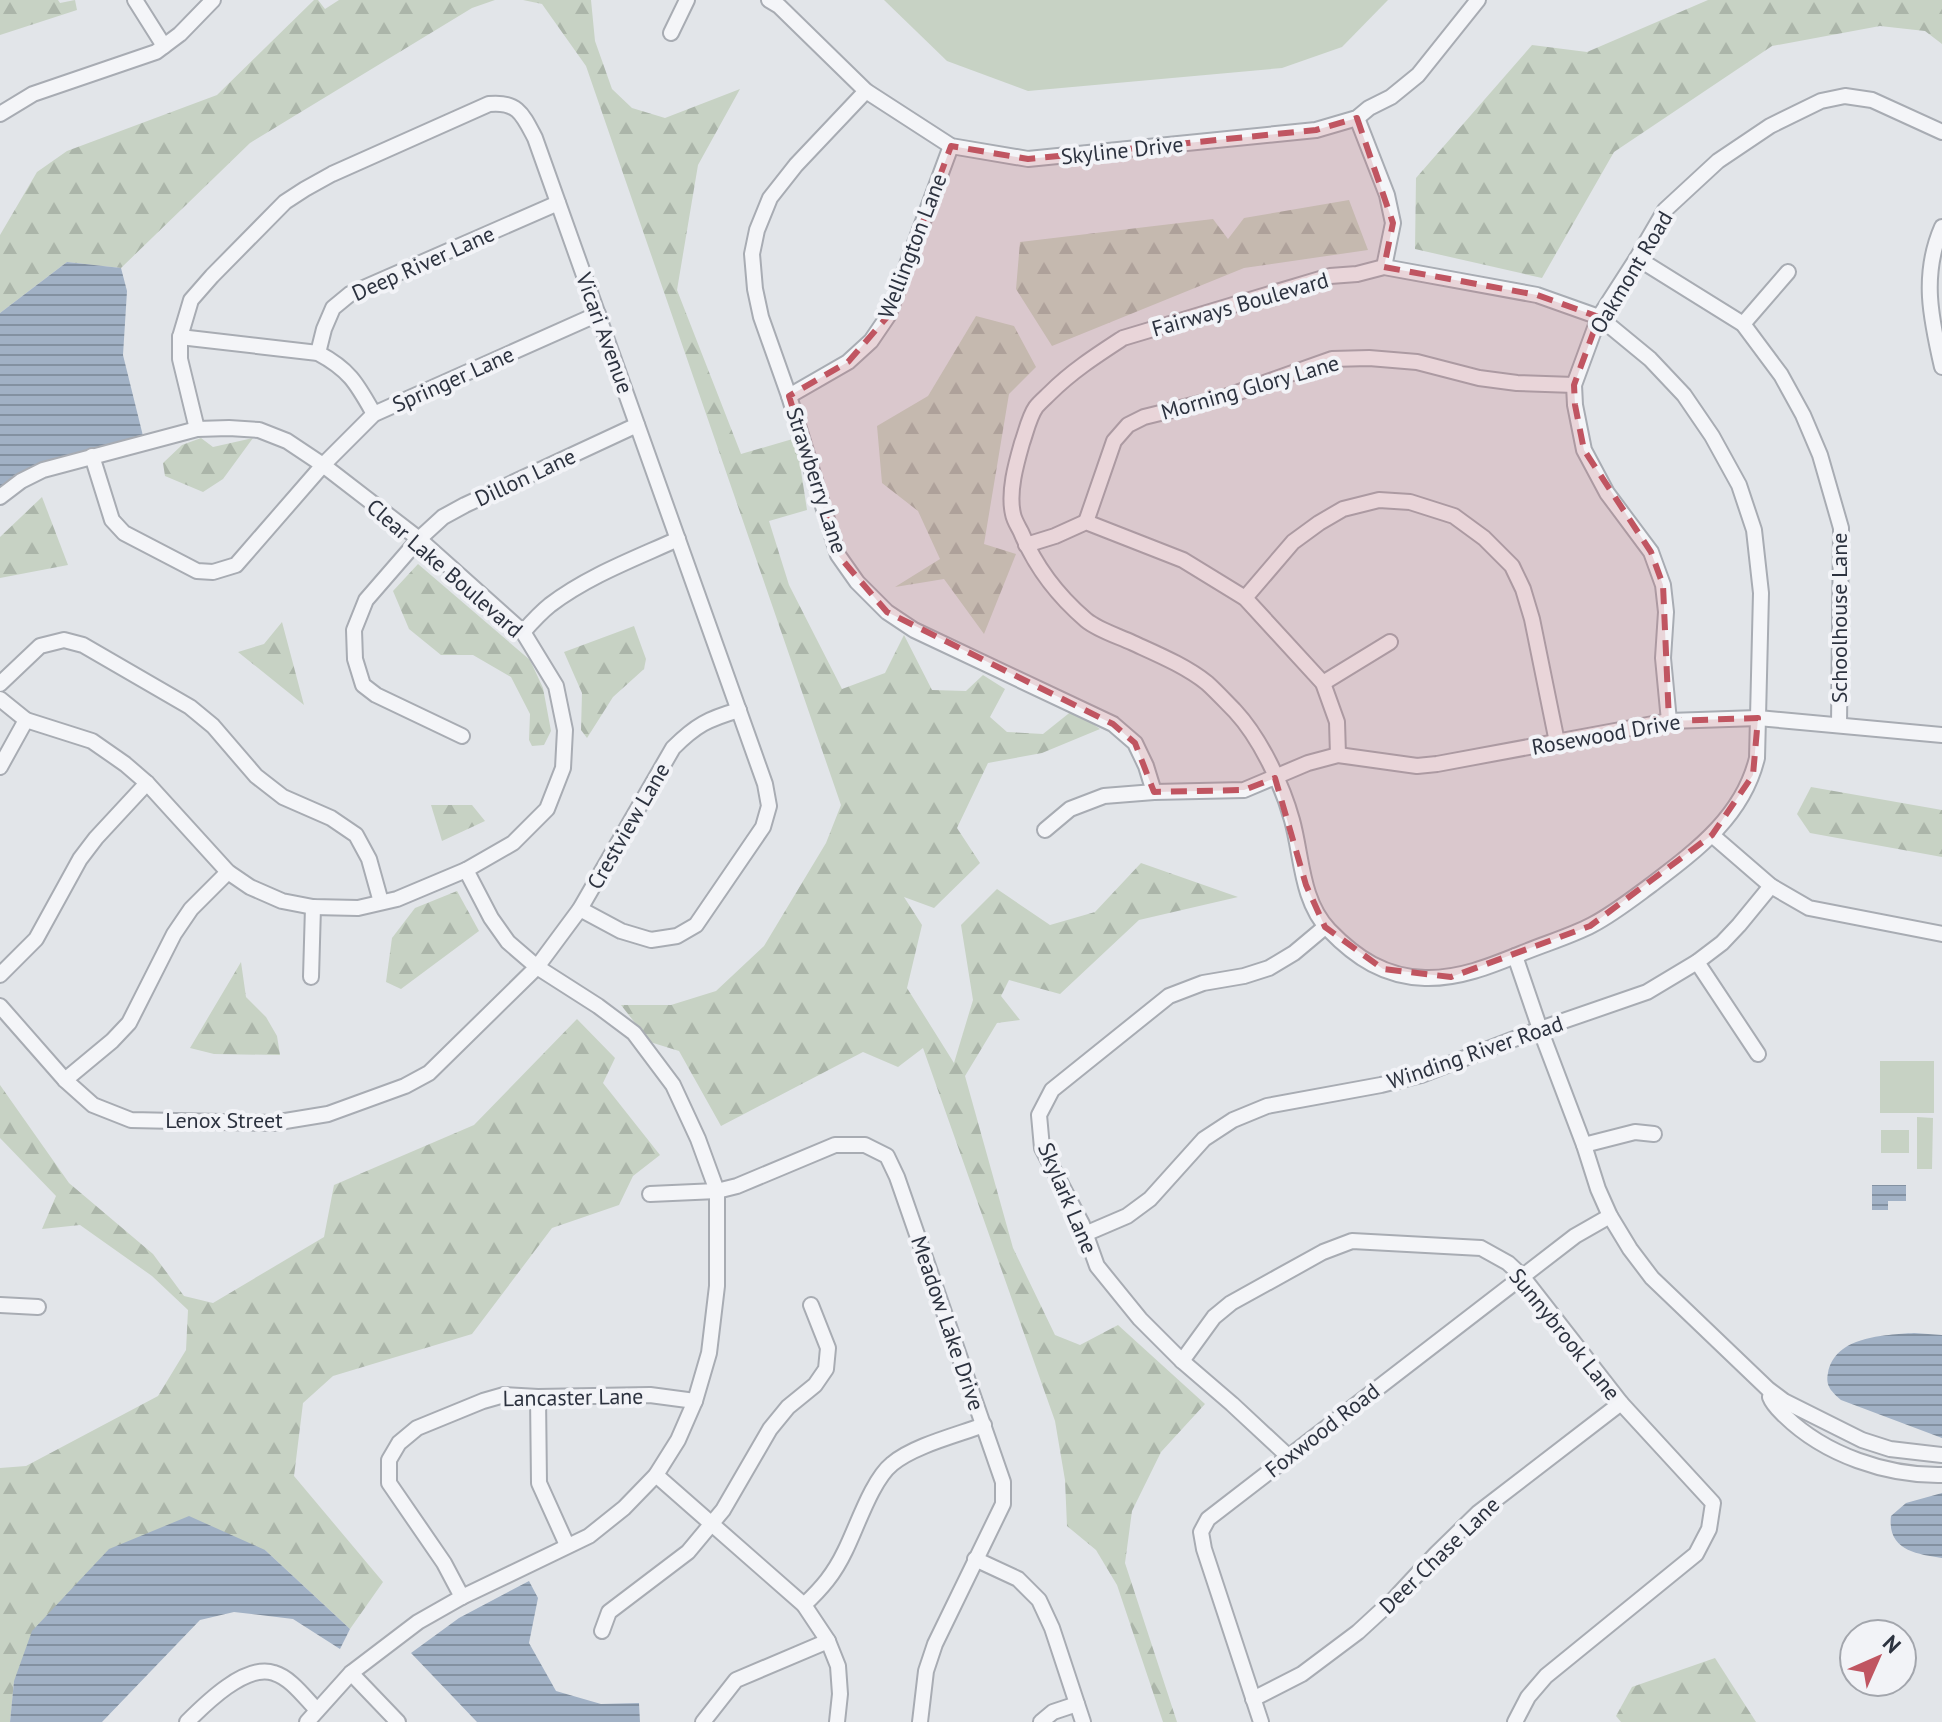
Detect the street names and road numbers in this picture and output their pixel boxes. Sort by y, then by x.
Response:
street label: Skyline Drive [1059,130,1185,170]
street label: Wellington Lane [872,170,952,322]
street label: Oakmont Road [1583,206,1679,338]
street label: Deep River Lane [347,219,499,307]
street label: Fairways Boulevard [1148,265,1332,343]
street label: Vicari Avenue [570,268,640,397]
street label: Springer Lane [388,340,518,418]
street label: Morning Glory Lane [1158,348,1342,426]
street label: Strawberry Lane [780,403,854,557]
street label: Dillon Lane [470,442,580,512]
street label: Clear Lake Boulevard [361,492,529,644]
street label: Schoolhouse Lane [1825,533,1853,703]
street label: Rosewood Drive [1529,707,1683,761]
street label: Crestview Lane [580,758,676,894]
street label: Winding River Road [1383,1009,1567,1095]
street label: Lenox Street [165,1106,283,1134]
street label: Skylark Lane [1032,1138,1104,1258]
street label: Meadow Lake Drive [905,1232,991,1414]
street label: Sunnybrook Lane [1503,1262,1627,1406]
street label: Foxwood Road [1259,1377,1385,1483]
street label: Lancaster Lane [502,1382,644,1412]
street label: Deer Chase Lane [1373,1490,1505,1620]

